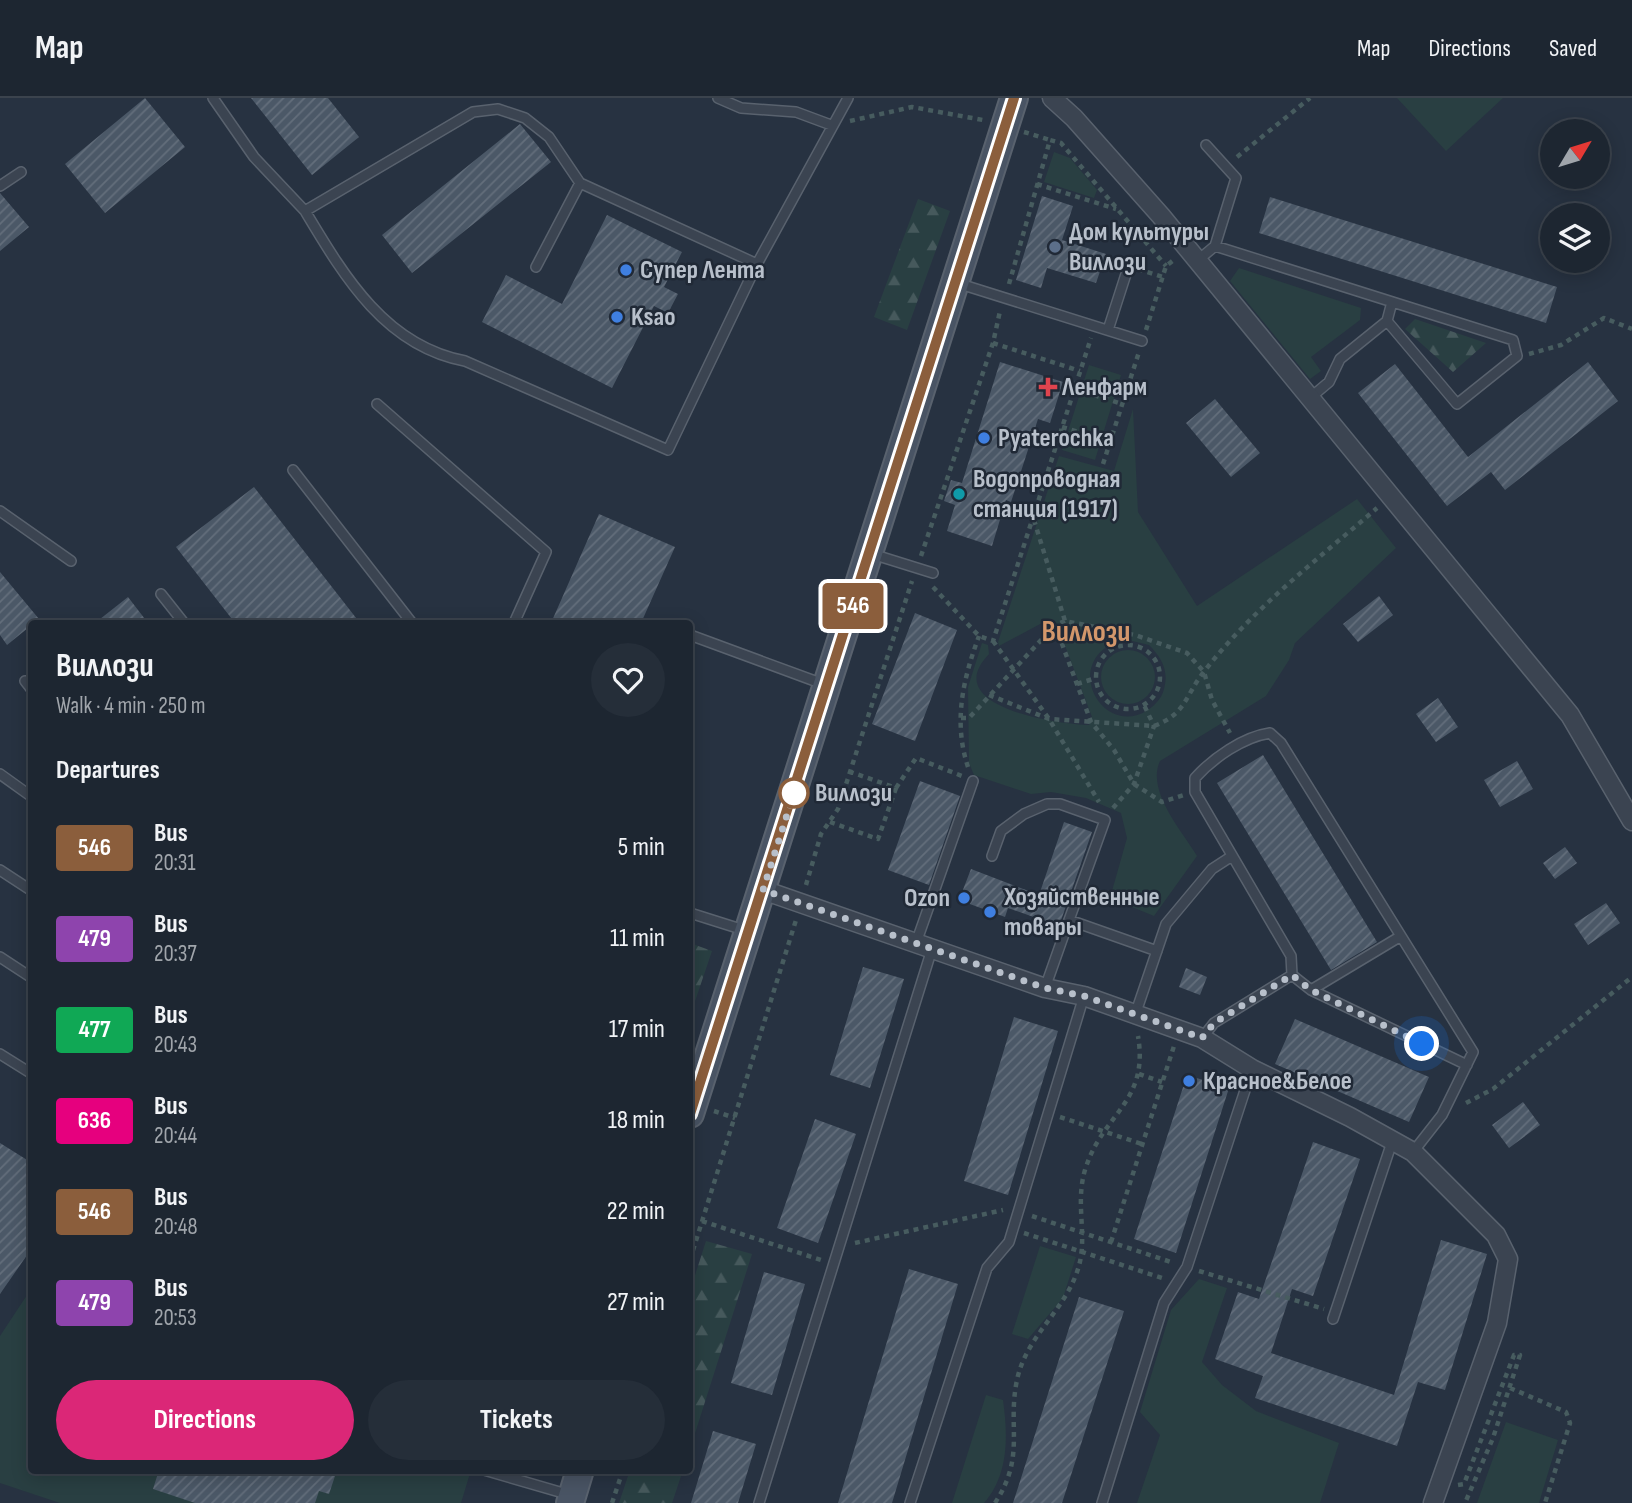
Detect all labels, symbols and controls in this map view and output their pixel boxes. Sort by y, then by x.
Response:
text: Map [35,28,84,68]
text: Map [1357,34,1390,63]
text: Directions [1428,34,1511,63]
text: Saved [1549,34,1597,63]
north arrow [1540,119,1610,189]
map controls [1540,119,1610,273]
button: layers [1540,203,1610,273]
place label: Дом культуры Виллози [1069,217,1209,278]
marker: Дом культуры Виллози [1047,239,1063,255]
place label: Супер Лента [640,255,765,286]
marker: Супер Лента [618,262,634,278]
place label: Ksao [631,302,676,333]
marker: Ksao [609,309,625,325]
place label: Ленфарм [1061,372,1147,403]
marker: Ленфарм [1040,379,1056,395]
place label: Pyaterochka [998,423,1114,454]
marker: Pyaterochka [976,430,992,446]
place label: Водопроводная станция (1917) [973,464,1120,525]
marker: Водопроводная станция (1917) [951,486,967,502]
line badge: 546 [813,583,893,629]
text: 546 [836,591,870,620]
district label: Виллози [1042,614,1130,650]
button: heart [591,643,665,717]
text: Виллози [56,646,154,686]
text: Walk · 4 min · 250 m [56,692,206,720]
text: Departures [56,755,160,786]
marker: Виллози [779,778,809,808]
place label: Виллози [815,778,892,809]
text: Bus [154,818,188,849]
text: 5 min [618,832,665,863]
text: 546 [78,833,111,862]
text: 20:31 [154,849,196,877]
place label: Хозяйственные товары [1003,882,1160,943]
place label: Ozon [904,883,950,914]
marker: Ozon [956,890,972,906]
marker: Хозяйственные товары [982,904,998,920]
text: Bus [154,909,188,940]
text: 11 min [610,923,665,954]
text: 479 [78,924,111,953]
text: 20:37 [154,940,197,968]
text: Bus [154,1000,188,1031]
text: 17 min [609,1014,665,1045]
text: 477 [79,1015,110,1044]
your location [1404,1026,1439,1061]
text: 20:43 [154,1031,197,1059]
place label: Красное&Белое [1203,1066,1352,1097]
marker: Красное&Белое [1181,1073,1197,1089]
text: Bus [154,1091,188,1122]
text: 18 min [608,1105,665,1136]
text: 636 [78,1106,111,1135]
text: 20:44 [154,1122,197,1150]
text: Bus [154,1182,188,1213]
text: 22 min [607,1196,665,1227]
text: 546 [78,1197,111,1226]
text: 20:48 [154,1213,198,1241]
text: Bus [154,1273,188,1304]
text: 27 min [607,1287,665,1318]
text: 479 [78,1288,111,1317]
text: 20:53 [154,1304,197,1332]
button: Directions [56,1380,354,1460]
button: Tickets [368,1380,665,1460]

